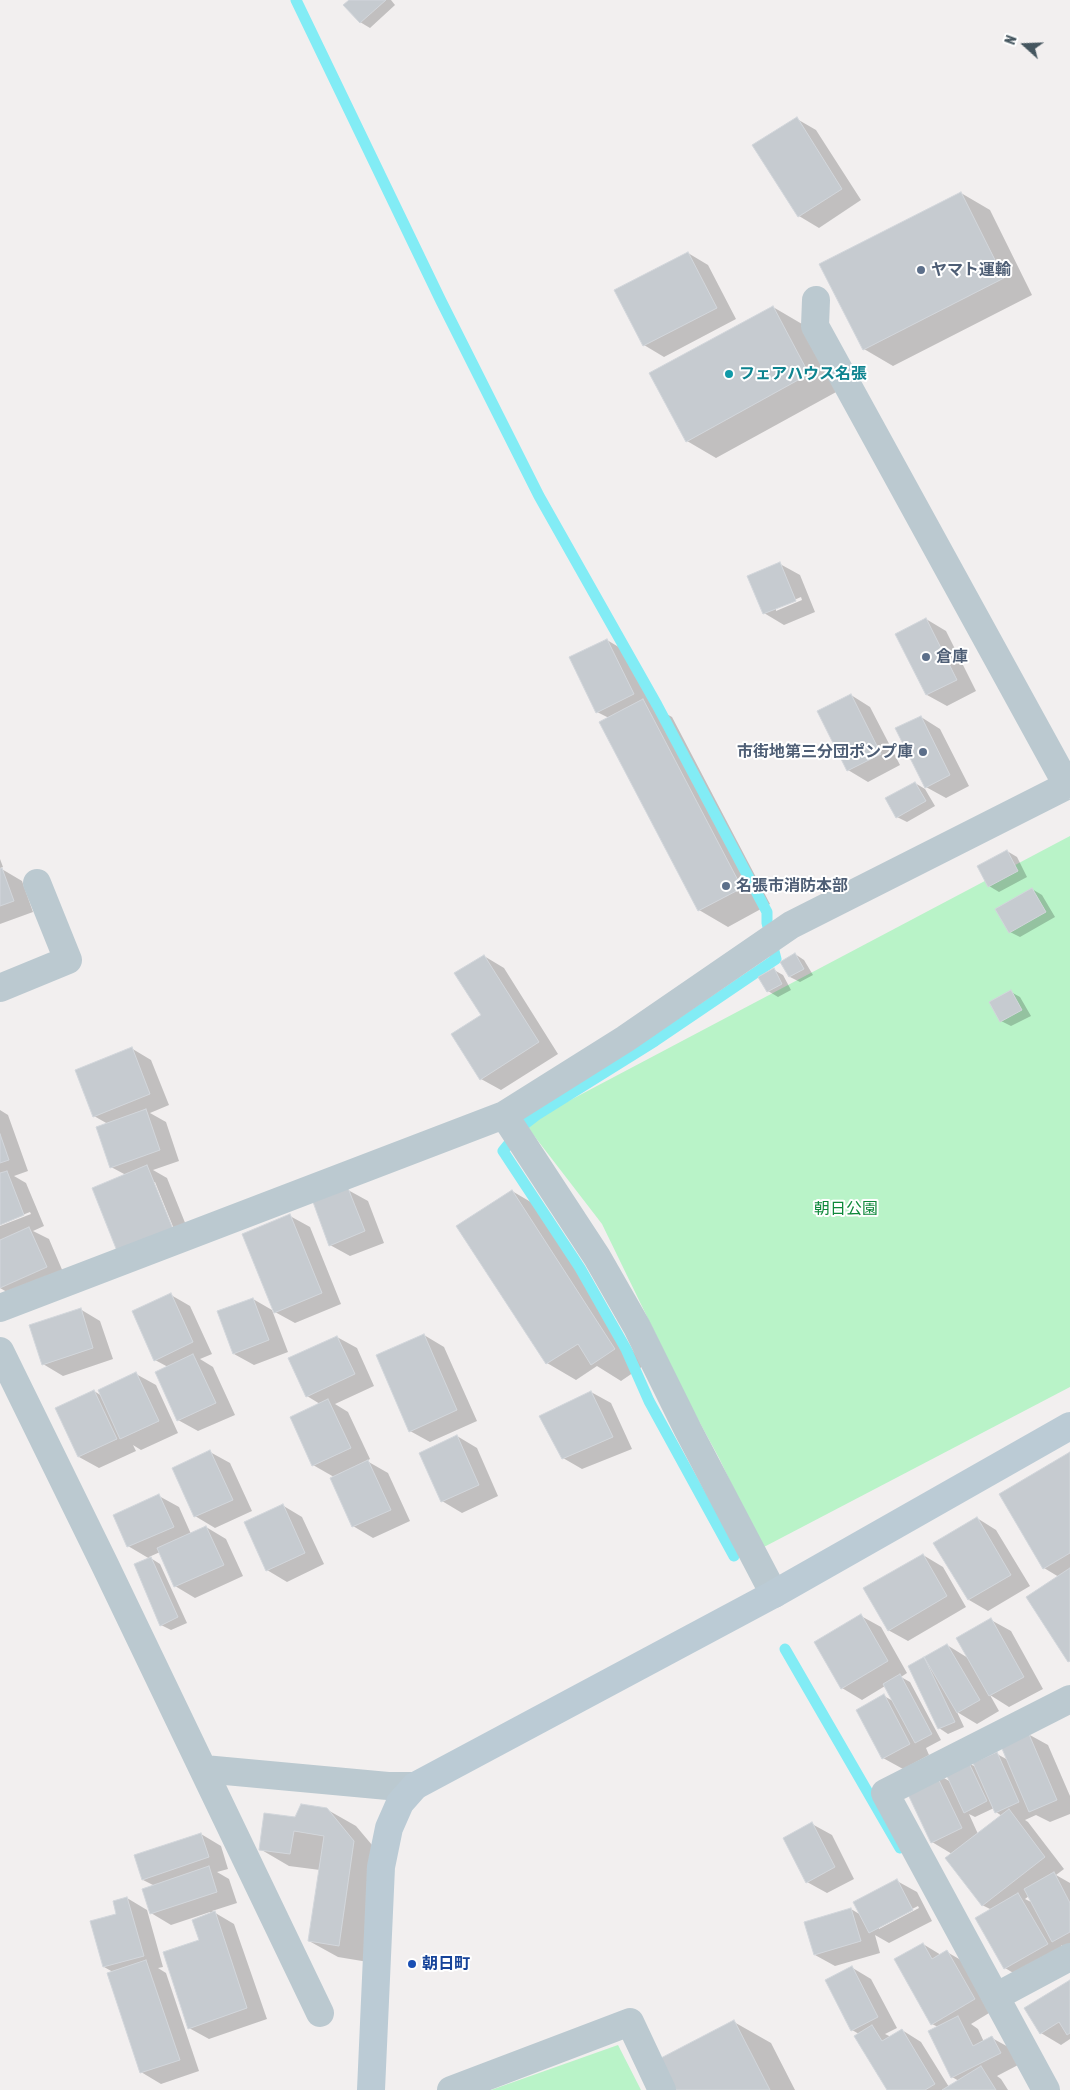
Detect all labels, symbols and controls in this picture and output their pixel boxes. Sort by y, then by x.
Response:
north arrow [1000,20,1050,70]
text: N [1002,33,1020,46]
place label: ヤマト運輸 [931,260,1011,280]
marker: ヤマト運輸 [915,264,927,276]
place label: フェアハウス名張 [739,364,867,384]
marker: フェアハウス名張 [723,368,735,380]
place label: 倉庫 [936,647,968,667]
marker: 倉庫 [920,651,932,663]
place label: 市街地第三分団ポンプ庫 [737,742,913,762]
marker: 市街地第三分団ポンプ庫 [917,746,929,758]
place label: 名張市消防本部 [736,876,848,896]
marker: 名張市消防本部 [720,880,732,892]
park label: 朝日公園 [814,1199,878,1219]
place label: 朝日町 [422,1954,470,1974]
marker: 朝日町 [406,1958,418,1970]

